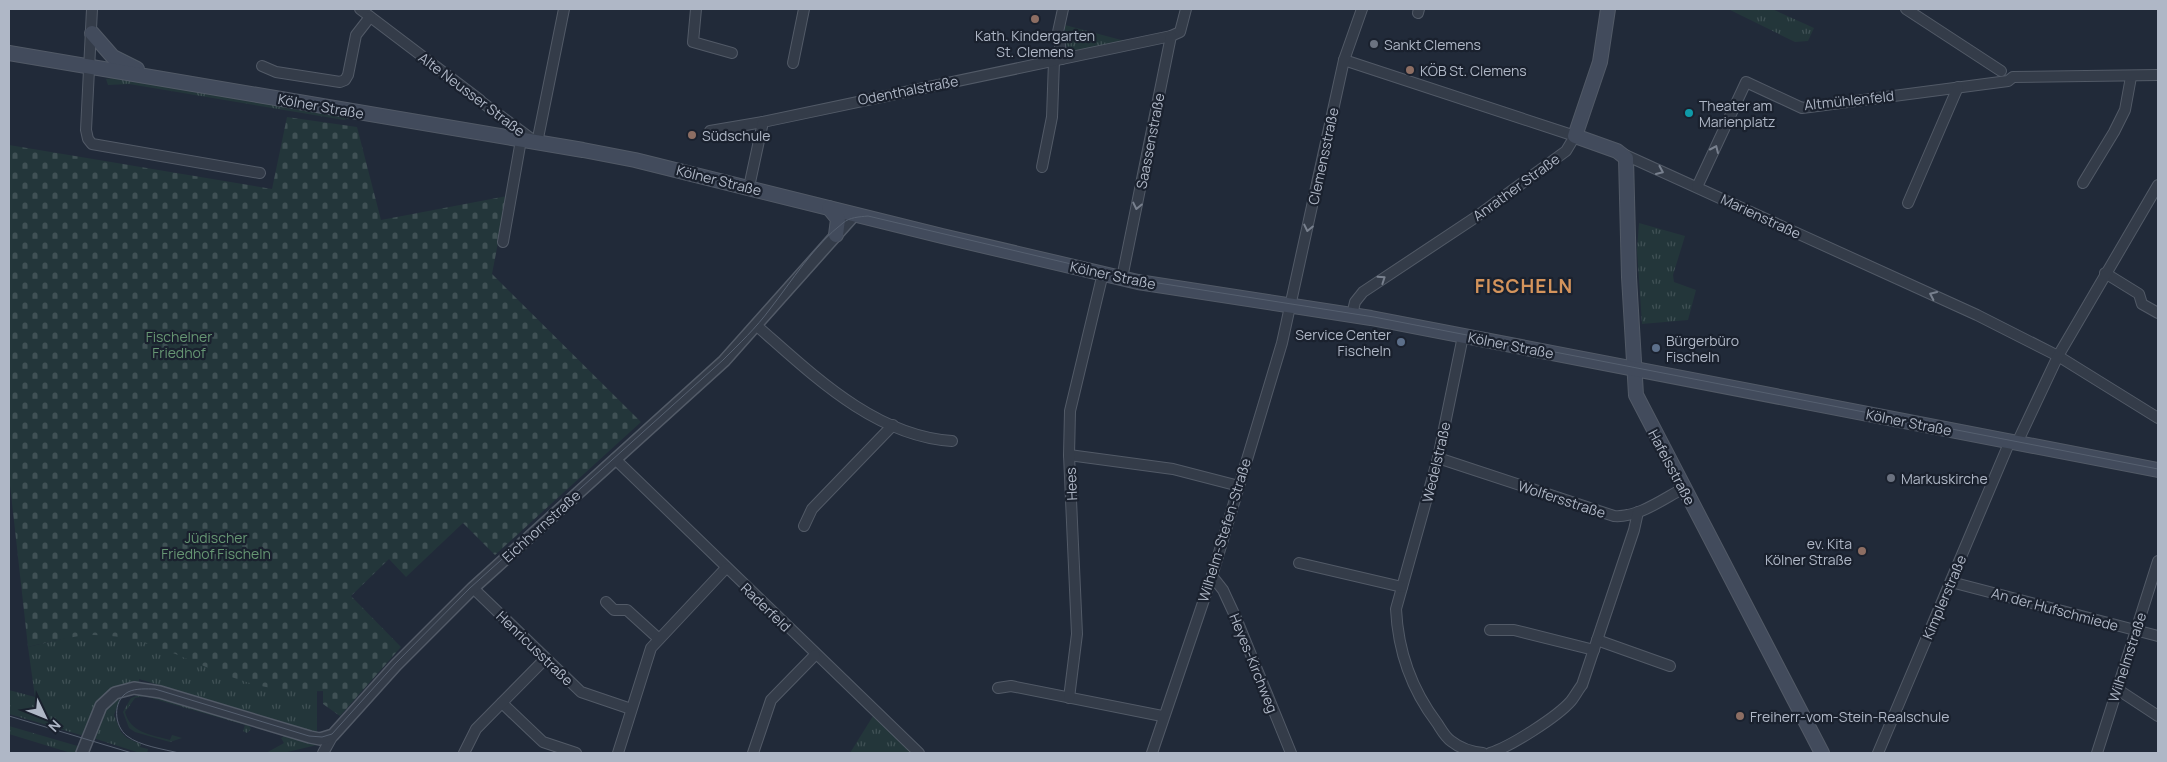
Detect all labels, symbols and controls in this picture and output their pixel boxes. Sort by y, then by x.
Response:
marker: Kath. Kindergarten St. Clemens [1029,13,1041,25]
place label: Kath. Kindergarten St. Clemens [975,26,1095,61]
place label: Sankt Clemens [1384,35,1481,54]
marker: Sankt Clemens [1368,38,1380,50]
street label: Alte Neusser Straße [415,48,529,140]
place label: KÖB St. Clemens [1420,61,1527,80]
marker: KÖB St. Clemens [1404,64,1416,76]
street label: Odenthalstraße [856,71,960,109]
street label: Altmühlenfeld [1803,86,1895,114]
street label: Kölner Straße [277,89,365,123]
street label: Saassenstraße [1131,91,1169,191]
place label: Theater am Marienplatz [1699,96,1776,131]
street label: Clemensstraße [1303,106,1343,206]
marker: Theater am Marienplatz [1683,107,1695,119]
place label: Südschule [702,126,770,145]
marker: Südschule [686,129,698,141]
one-way arrow [1708,145,1719,154]
street label: Anrather Straße [1469,149,1563,225]
street label: Kölner Straße [675,160,763,200]
one-way arrow [1655,164,1664,175]
street label: Marienstraße [1718,189,1804,243]
one-way arrow [1132,201,1142,210]
one-way arrow [1303,223,1314,232]
street label: Kölner Straße [1068,257,1158,293]
district label: FISCHELN [1475,273,1573,299]
one-way arrow [1376,276,1386,285]
one-way arrow [1929,291,1938,301]
place label: Service Center Fischeln [1295,325,1391,360]
park label: Fischelner Friedhof [146,327,212,362]
street label: Kölner Straße [1467,327,1555,363]
place label: Bürgerbüro Fischeln [1666,331,1739,366]
marker: Service Center Fischeln [1395,336,1407,348]
marker: Bürgerbüro Fischeln [1650,342,1662,354]
street label: Kölner Straße [1865,404,1953,440]
street label: Wedelstraße [1417,420,1455,504]
street label: Hafelsstraße [1644,426,1700,508]
street label: Wilhelm-Stefen-Straße [1193,456,1255,604]
street label: Hees [1061,467,1081,501]
place label: Markuskirche [1901,469,1988,488]
marker: Markuskirche [1885,472,1897,484]
street label: Wolfersstraße [1516,476,1608,522]
street label: Eichhornstraße [498,486,584,566]
park label: Jüdischer Friedhof Fischeln [161,528,271,563]
place label: ev. Kita Kölner Straße [1765,534,1852,569]
marker: ev. Kita Kölner Straße [1856,545,1868,557]
street label: Kimplerstraße [1918,552,1970,642]
street label: Raderfeld [737,578,795,636]
street label: An der Hufschmiede [1990,583,2120,635]
street label: Henricusstraße [493,607,577,689]
street label: Heyes-Kirchweg [1225,610,1283,716]
street label: Wilhelmstraße [2104,610,2150,704]
north arrow [20,692,70,742]
place label: Freiherr-vom-Stein-Realschule [1750,707,1949,726]
marker: Freiherr-vom-Stein-Realschule [1734,710,1746,722]
text: N [44,716,65,736]

